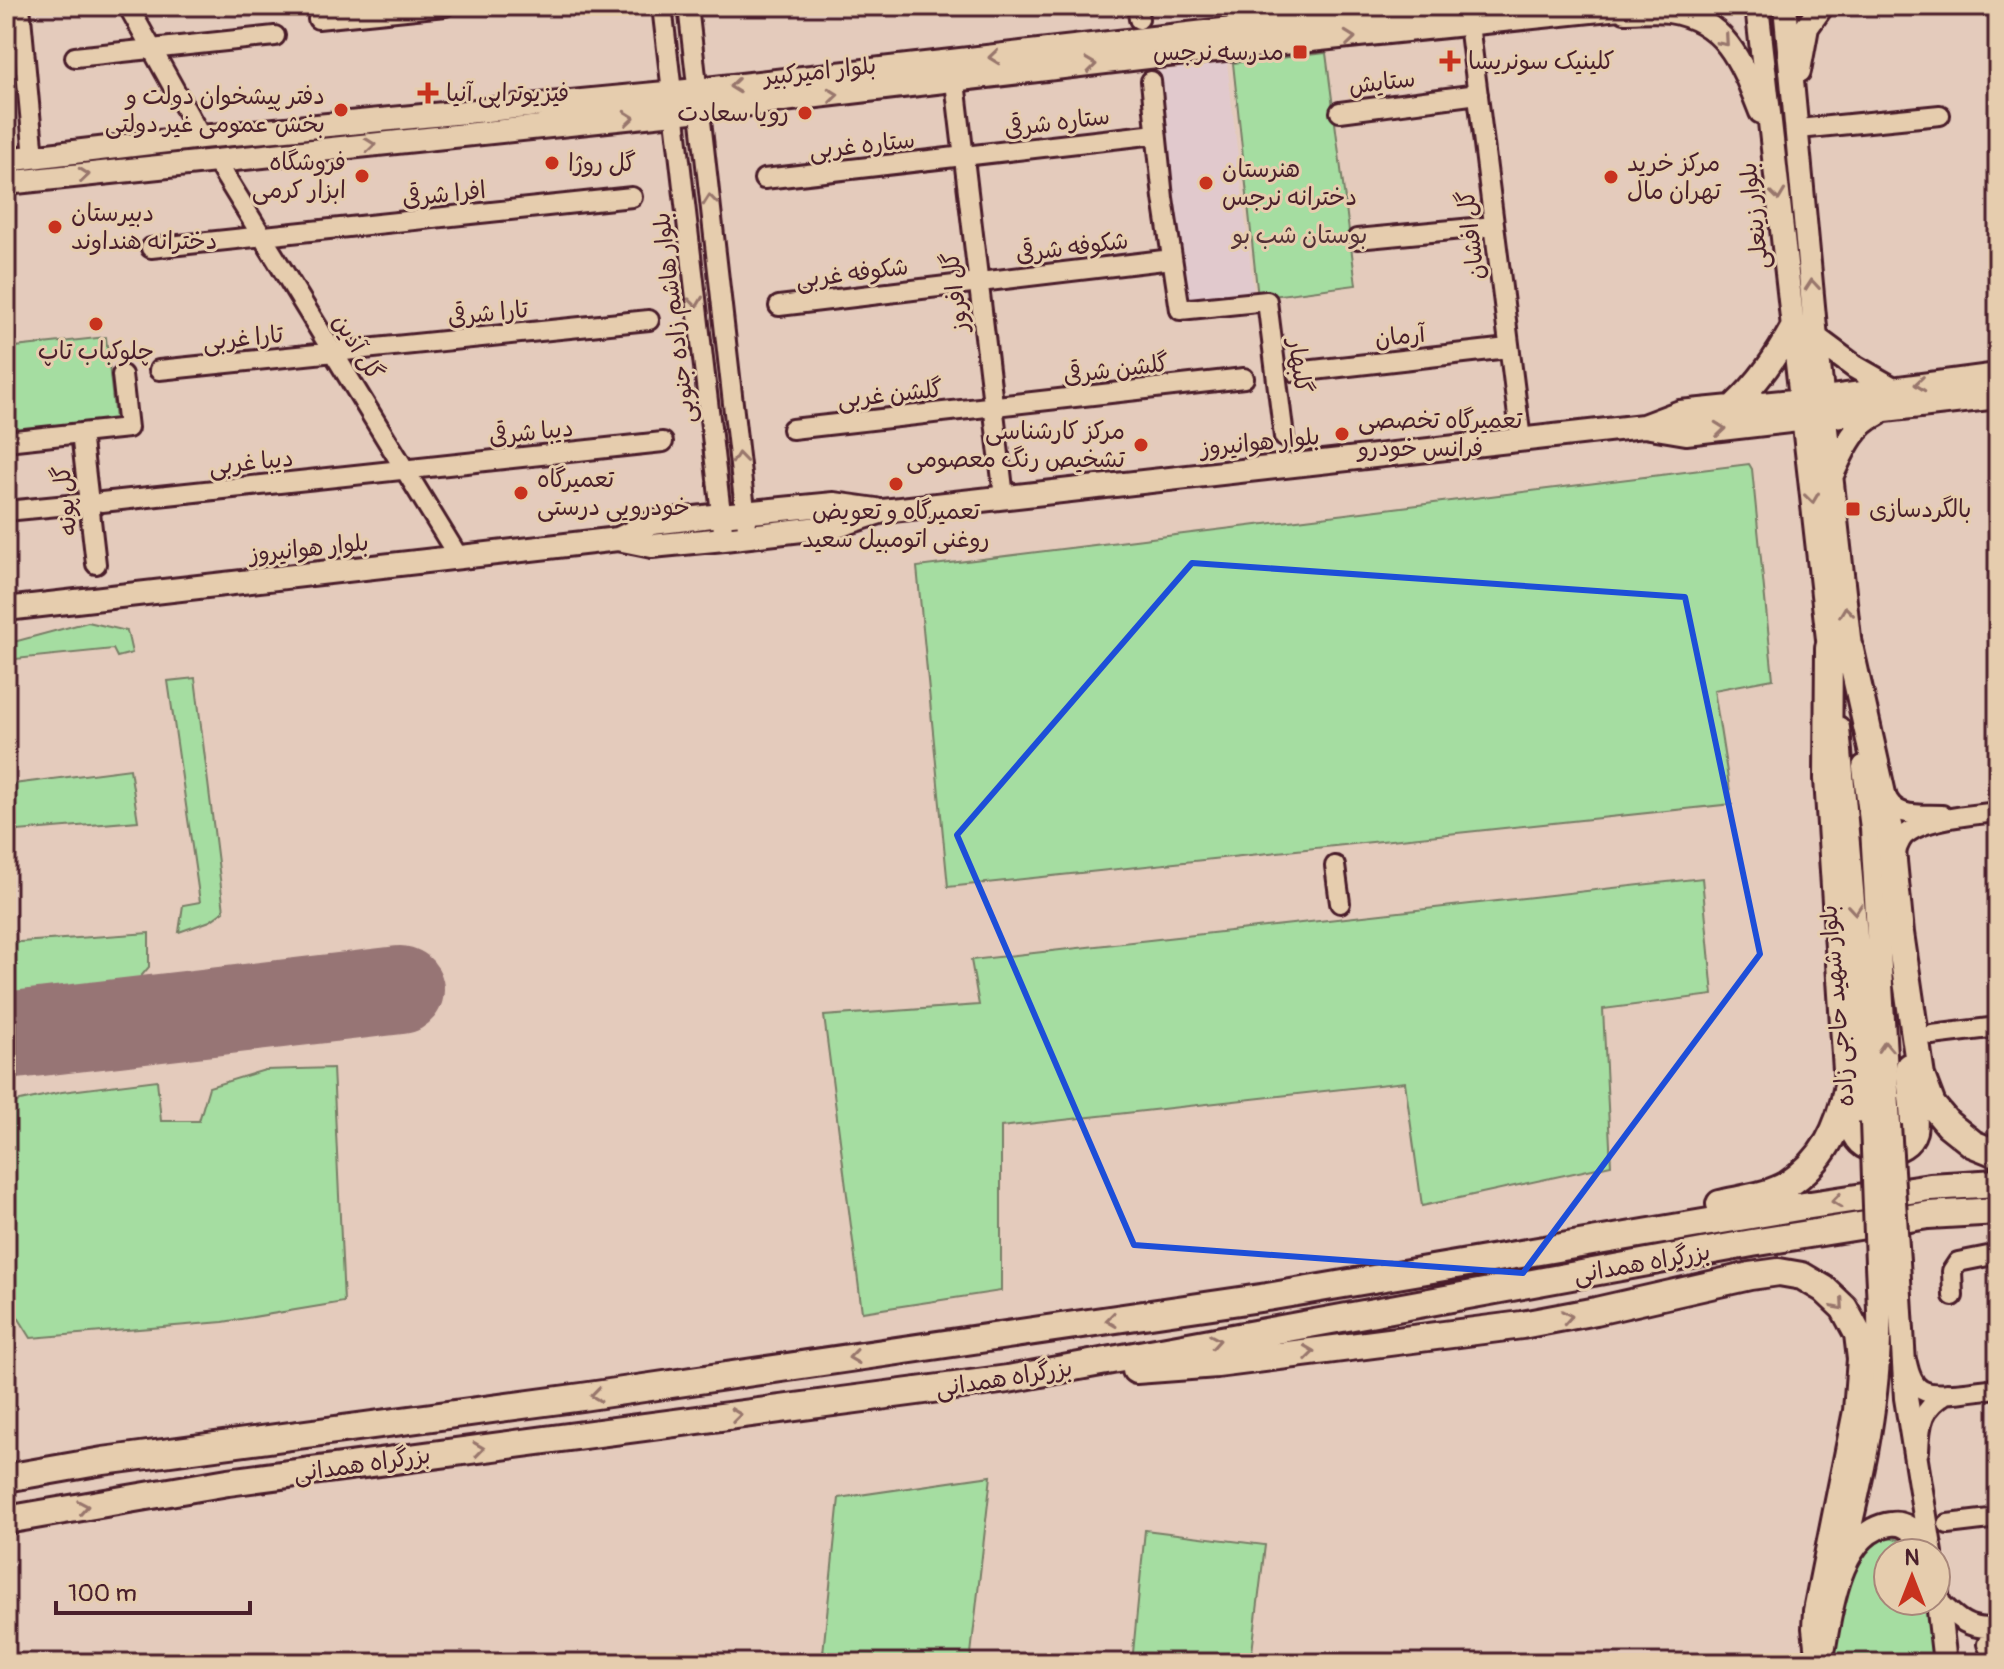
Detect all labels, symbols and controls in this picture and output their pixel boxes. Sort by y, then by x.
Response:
one-way arrow [1344,29,1357,46]
one-way arrow [1715,32,1729,46]
place label: مدرسه نرجس [1153,38,1284,67]
marker: مدرسه نرجس [1291,43,1309,61]
place label: کلینیک سونریسا [1468,47,1615,76]
one-way arrow [987,48,1000,65]
marker: کلینیک سونریسا [1439,50,1461,72]
street label: بلوار امیرکبیر [760,51,878,92]
one-way arrow [1085,56,1098,73]
street label: ستایش [1347,64,1417,101]
one-way arrow [728,77,741,94]
place label: فیزیوتراپی آنیا [446,79,569,108]
place label: دفتر پیشخوان دولت و بخش عمومی غیر دولتی [105,82,325,139]
marker: فیزیوتراپی آنیا [417,82,439,104]
one-way arrow [827,87,840,104]
place label: رویا سعادت [677,99,789,128]
marker: دفتر پیشخوان دولت و بخش عمومی غیر دولتی [332,101,350,119]
street label: ستاره شرقی [1002,101,1112,143]
marker: رویا سعادت [796,104,814,122]
one-way arrow [623,110,636,127]
street label: ستاره غربی [808,126,916,165]
one-way arrow [364,137,377,154]
place label: فروشگاه ابزار کرمی [252,148,346,205]
place label: گل روژا [568,149,636,178]
place label: مرکز خرید تهران مال [1627,149,1722,206]
marker: گل روژا [543,154,561,172]
place label: هنرستان دخترانه نرجس [1222,155,1357,212]
street label: بلوار زینعلی [1734,161,1775,271]
one-way arrow [78,167,91,184]
marker: فروشگاه ابزار کرمی [353,167,371,185]
marker: مرکز خرید تهران مال [1602,168,1620,186]
marker: هنرستان دخترانه نرجس [1197,174,1215,192]
street label: افرا شرقی [401,175,487,213]
street label: گل افشان [1452,188,1491,282]
one-way arrow [1769,189,1786,202]
one-way arrow [702,193,719,206]
place label: دبیرستان دخترانه هنداوند [71,199,217,256]
street label: بلوار هاشم زاده جنوبی [647,210,705,425]
marker: دبیرستان دخترانه هنداوند [46,218,64,236]
park label: بوستان شب بو [1230,221,1368,250]
street label: شکوفه شرقی [1014,225,1130,269]
street label: گل افروز [936,250,975,336]
street label: شکوفه غربی [794,252,910,295]
one-way arrow [1803,278,1820,291]
street label: تارا شرقی [446,294,531,332]
one-way arrow [688,296,705,309]
street label: گل آذین [326,309,389,386]
marker: چلوکباب تاپ [87,315,105,333]
street label: آرمان [1373,319,1428,354]
street label: تارا غربی [201,320,286,357]
street label: گلبهار [1282,335,1317,395]
place label: چلوکباب تاپ [38,337,154,367]
street label: گلشن شرقی [1062,348,1170,390]
street label: گلشن غربی [836,375,944,414]
one-way arrow [1914,375,1927,392]
place label: تعمیرگاه تخصصی فرانس خودرو [1356,406,1523,463]
street label: دیبا شرقی [487,413,575,451]
place label: مرکز کارشناسی تشخیص رنگ معصومی [906,417,1126,474]
one-way arrow [1714,421,1727,438]
street label: بلوار هوانیروز [1197,422,1321,463]
marker: تعمیرگاه تخصصی فرانس خودرو [1333,425,1351,443]
marker: مرکز کارشناسی تشخیص رنگ معصومی [1132,436,1150,454]
street label: دیبا غربی [207,444,295,481]
one-way arrow [731,451,748,464]
street label: گل پونه [47,464,84,538]
place label: تعمیرگاه خودرویی درستی [537,465,690,522]
marker: تعمیرگاه و تعویض روغنی اتومبیل سعید [887,475,905,493]
marker: تعمیرگاه خودرویی درستی [512,484,530,502]
one-way arrow [1803,492,1820,505]
place label: بالگردسازی [1869,495,1972,524]
place label: تعمیرگاه و تعویض روغنی اتومبیل سعید [802,497,990,554]
marker: بالگردسازی [1844,500,1862,518]
street label: بلوار هوانیروز [246,528,370,569]
one-way arrow [1838,605,1855,618]
one-way arrow [1846,903,1863,916]
street label: بلوار شهید حاجی زاده [1814,904,1861,1108]
one-way arrow [1877,1040,1894,1053]
one-way arrow [1830,1192,1844,1209]
street label: بزرگراه همدانی [1572,1237,1713,1290]
one-way arrow [1829,1296,1844,1311]
one-way arrow [1560,1309,1573,1326]
one-way arrow [1104,1311,1118,1328]
one-way arrow [1208,1334,1221,1351]
one-way arrow [1302,1344,1316,1361]
one-way arrow [847,1348,860,1365]
street label: بزرگراه همدانی [934,1353,1075,1404]
one-way arrow [589,1386,603,1403]
one-way arrow [730,1406,743,1423]
street label: بزرگراه همدانی [292,1441,433,1488]
one-way arrow [472,1441,486,1458]
one-way arrow [76,1499,90,1516]
north arrow [1872,1537,1952,1617]
text: N [1905,1544,1920,1572]
scale bar [56,1565,250,1615]
text: 100 m [68,1579,137,1608]

